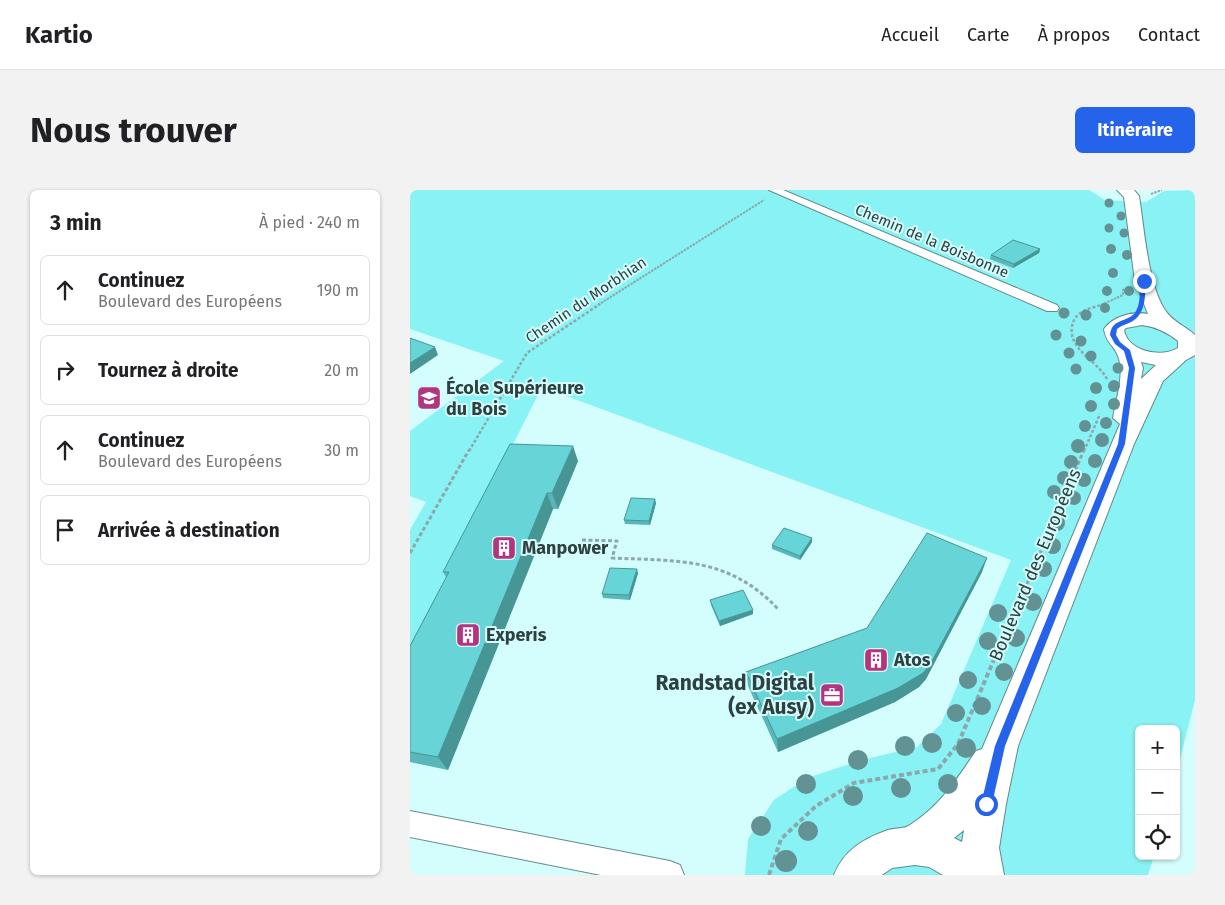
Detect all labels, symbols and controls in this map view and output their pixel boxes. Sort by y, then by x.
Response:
text: Kartio [25,21,93,49]
text: Accueil [881,24,939,46]
text: Carte [967,24,1010,46]
text: À propos [1038,24,1110,46]
text: Contact [1138,24,1200,46]
button: Itinéraire [1075,107,1195,153]
text: Nous trouver [30,109,237,151]
street label: Chemin de la Boisbonne [852,200,1012,282]
text: 3 min [50,210,102,236]
text: À pied · 240 m [259,213,360,232]
street label: Chemin du Morbhian [522,253,650,347]
text: Continuez [98,269,184,292]
route end [1133,270,1156,293]
icon: ahead [51,276,79,304]
text: 190 m [317,281,359,300]
text: Boulevard des Européens [98,292,282,311]
icon: right [51,356,79,384]
text: Tournez à droite [98,359,239,382]
text: 20 m [324,361,359,380]
place label: École Supérieure du Bois [446,376,584,420]
school or university icon: École Supérieure du Bois [416,385,442,411]
text: Continuez [98,429,184,452]
icon: ahead [51,436,79,464]
text: 30 m [324,441,359,460]
text: Boulevard des Européens [98,452,282,471]
street label: Boulevard des Européens [984,465,1086,665]
icon: arrive [51,516,79,544]
text: Arrivée à destination [98,519,280,542]
building icon: Manpower [491,535,517,561]
place label: Manpower [522,537,609,559]
building icon: Experis [455,622,481,648]
place label: Experis [486,624,547,646]
building icon: Atos [863,647,889,673]
place label: Atos [893,649,931,671]
place label: Randstad Digital (ex Ausy) [655,670,815,720]
office icon: Randstad Digital (ex Ausy) [819,682,845,708]
map controls [1135,725,1180,860]
button: + [1135,725,1180,770]
button: − [1135,770,1180,815]
route start [975,793,998,816]
button: locate [1135,815,1180,860]

